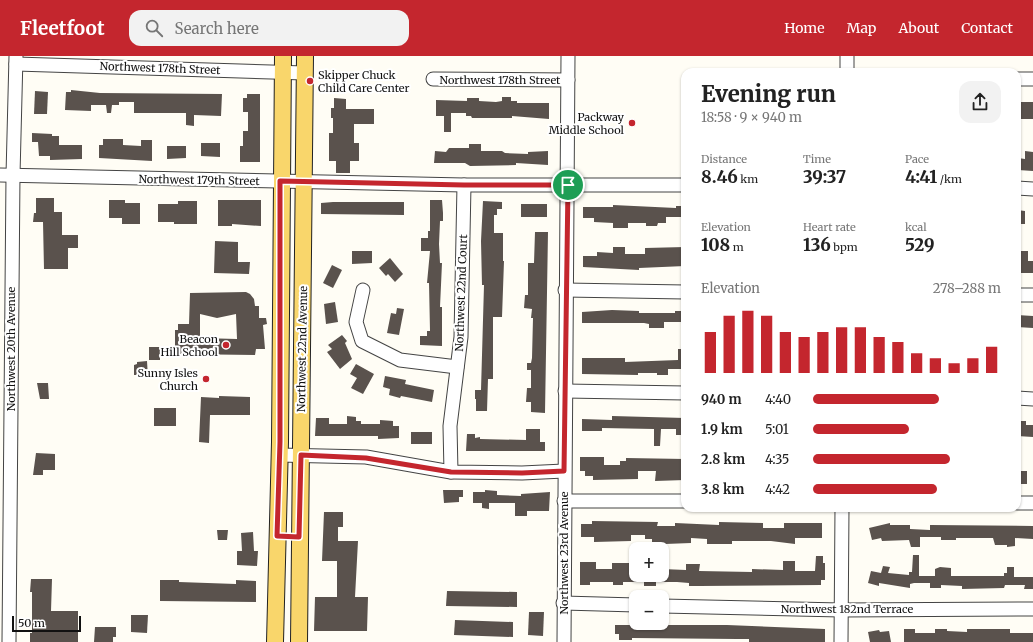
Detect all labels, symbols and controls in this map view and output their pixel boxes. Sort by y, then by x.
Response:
search box [129,10,409,46]
text: Fleetfoot [20,16,105,40]
icon: search [143,17,165,39]
text: Search here [175,19,259,38]
text: Home [784,19,825,37]
text: Map [847,19,876,37]
text: About [898,19,939,37]
text: Contact [961,19,1013,37]
street label: Northwest 178th Street [99,59,221,77]
place label: Skipper Chuck Child Care Center [318,68,409,95]
street label: Northwest 178th Street [440,73,561,87]
marker: Skipper Chuck Child Care Center [305,76,315,86]
text: Evening run [701,80,836,108]
button: share [959,81,1001,123]
text: 18:58 · 9 × 940 m [701,109,802,126]
place label: Packway Middle School [549,110,625,137]
marker: Packway Middle School [627,118,637,128]
text: Distance [701,152,747,166]
text: Time [803,152,831,166]
text: Pace [905,152,929,166]
text: 8.46 [701,166,738,188]
text: 39:37 [803,166,846,188]
text: 4:41 [905,166,937,188]
pin [551,168,585,202]
street label: Northwest 179th Street [138,172,260,188]
text: km [738,172,758,186]
text: /km [937,172,962,186]
icon: arrive [557,174,579,196]
text: Elevation [701,220,751,234]
text: Heart rate [803,220,856,234]
text: kcal [905,220,927,234]
street label: Northwest 22nd Court [452,233,470,352]
text: 108 [701,234,730,256]
text: 136 [803,234,831,256]
text: 529 [905,234,935,256]
text: m [730,240,744,254]
text: bpm [831,240,858,254]
text: Elevation [701,280,760,297]
text: 278–288 m [933,280,1001,297]
street label: Northwest 22nd Avenue [294,285,310,412]
street label: Northwest 20th Avenue [4,286,18,411]
place label: Beacon Hill School [160,332,219,359]
marker: Beacon Hill School [221,340,231,350]
place label: Sunny Isles Church [138,366,199,393]
marker: Sunny Isles Church [201,374,211,384]
text: 940 m [701,391,742,408]
text: 4:40 [765,391,791,408]
text: 1.9 km [701,421,743,438]
text: 5:01 [765,421,789,438]
text: 2.8 km [701,451,745,468]
text: 4:35 [765,451,789,468]
text: 3.8 km [701,481,744,498]
text: 4:42 [765,481,790,498]
street label: Northwest 23rd Avenue [557,491,571,615]
map controls [629,542,669,630]
button: + [629,542,669,582]
button: − [629,590,669,630]
street label: Northwest 182nd Terrace [781,602,913,616]
scale bar [12,614,81,633]
text: 50 m [18,616,45,630]

